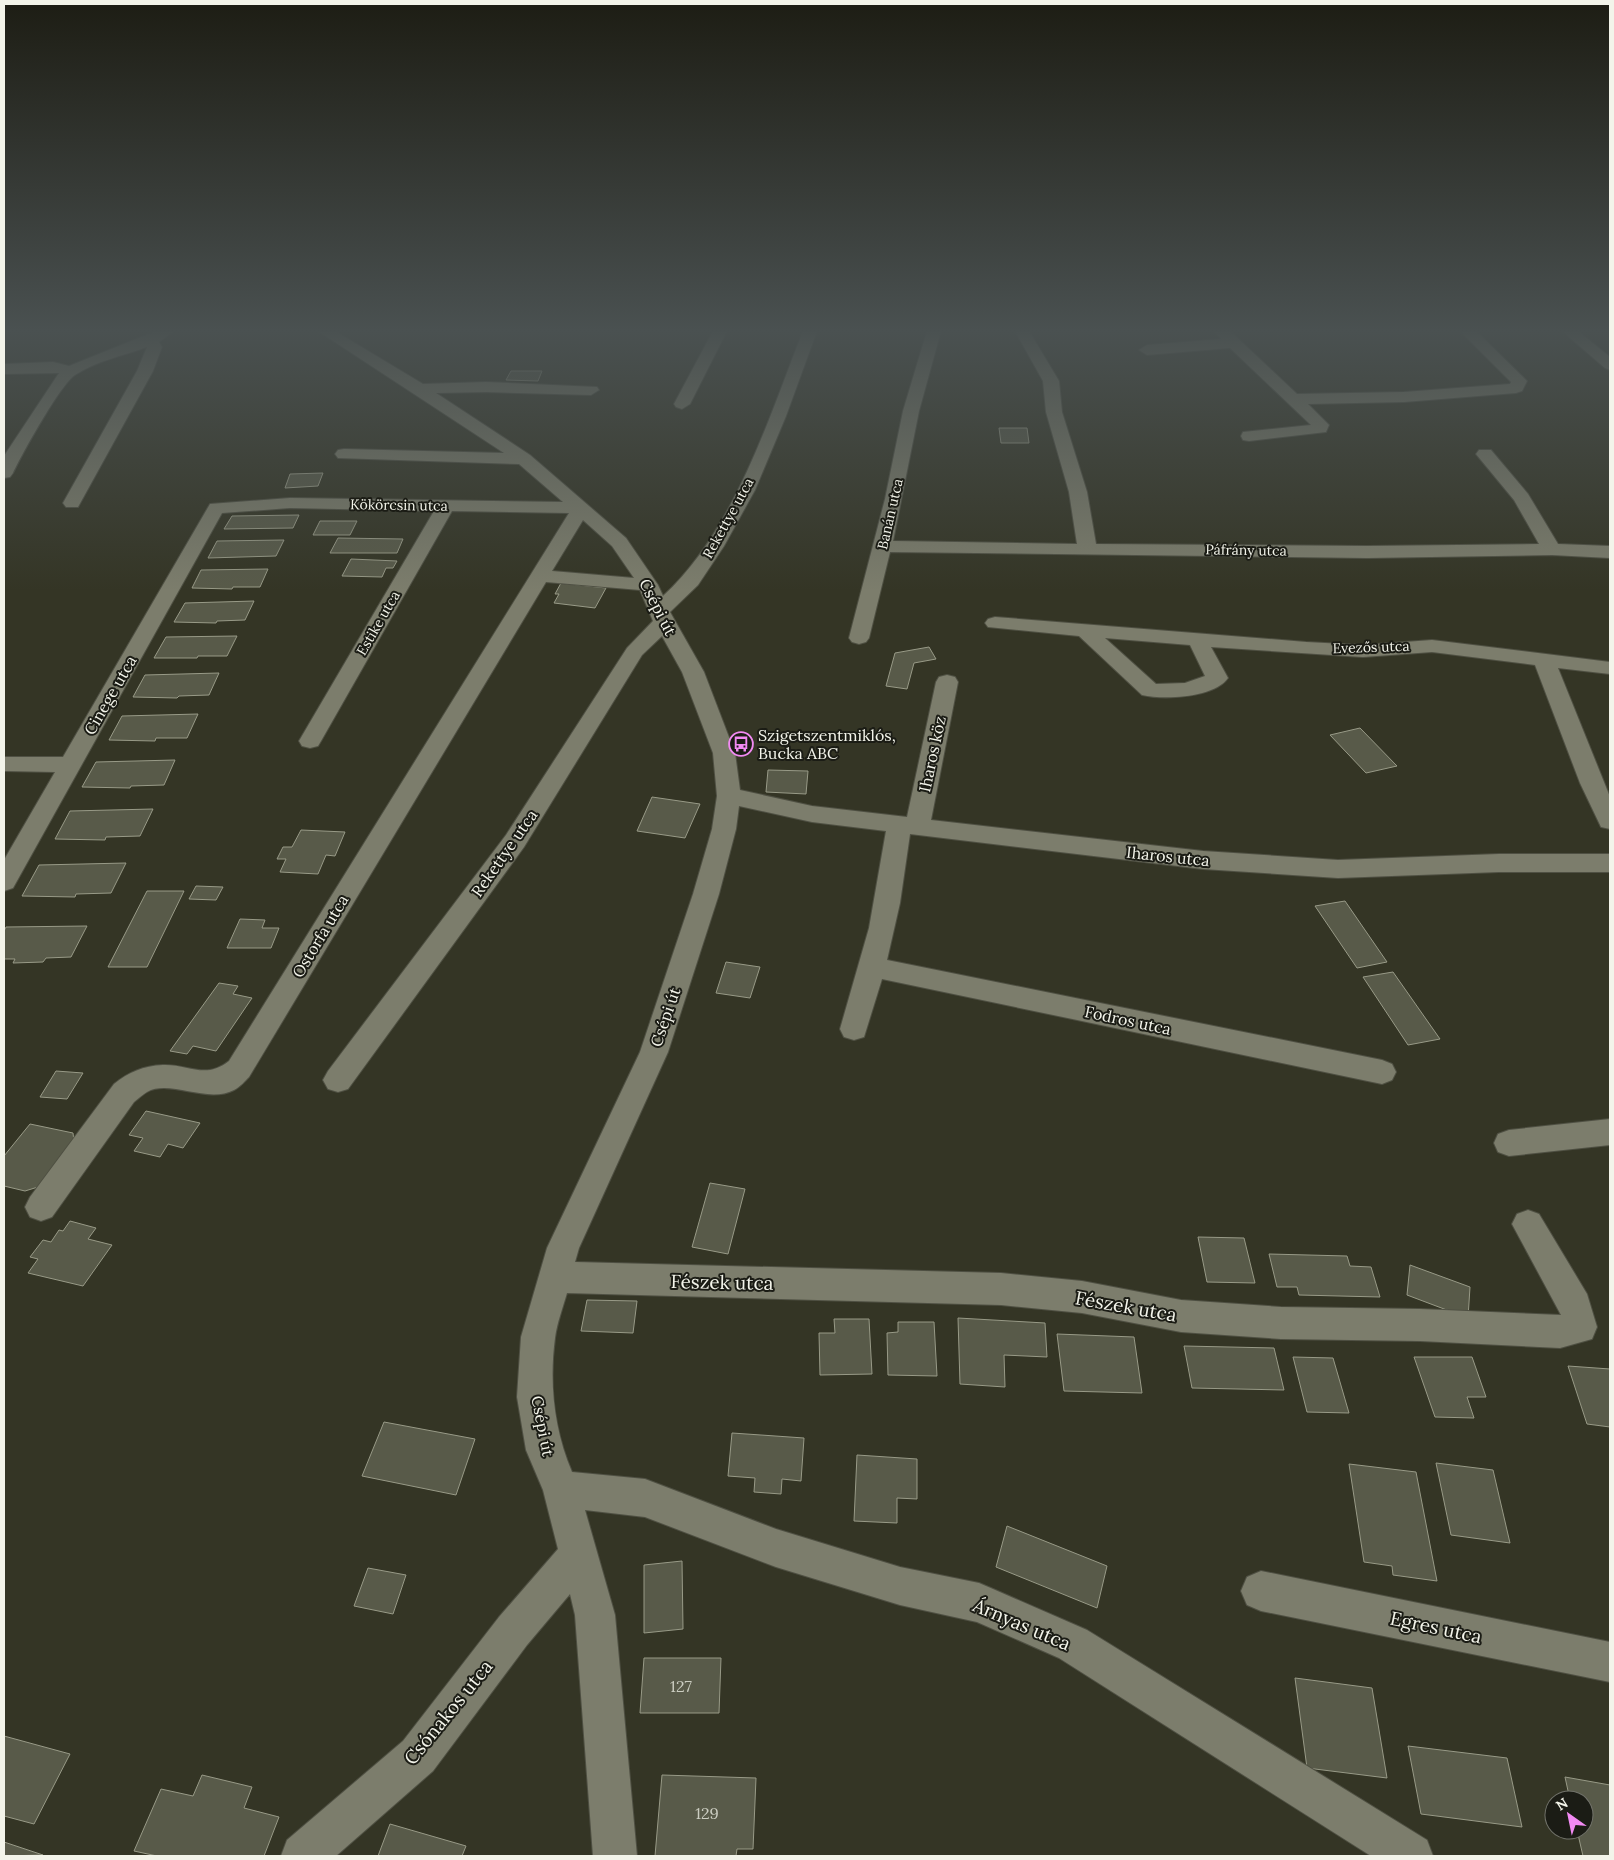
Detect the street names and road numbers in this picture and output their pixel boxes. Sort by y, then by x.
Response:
street label: Rekettye utca [699,475,757,561]
street label: Banán utca [873,477,907,551]
street label: Kökörcsin utca [350,495,448,515]
street label: Páfrány utca [1205,540,1287,560]
street label: Csépi út [635,575,681,640]
street label: Estike utca [352,587,404,659]
street label: Evezős utca [1332,637,1410,657]
street label: Cinege utca [79,652,141,738]
street label: Iharos köz [914,714,950,794]
street label: Rekettye utca [467,806,541,900]
street label: Iharos utca [1125,842,1211,870]
street label: Ostorfa utca [287,891,353,981]
street label: Csépi út [646,984,685,1049]
street label: Fodros utca [1083,1001,1173,1039]
street label: Fészek utca [670,1269,774,1295]
street label: Fészek utca [1073,1285,1179,1327]
street label: Csépi út [527,1394,559,1459]
street label: Árnyas utca [969,1592,1075,1655]
street label: Egres utca [1388,1606,1484,1648]
street label: Csónakos utca [398,1655,498,1769]

